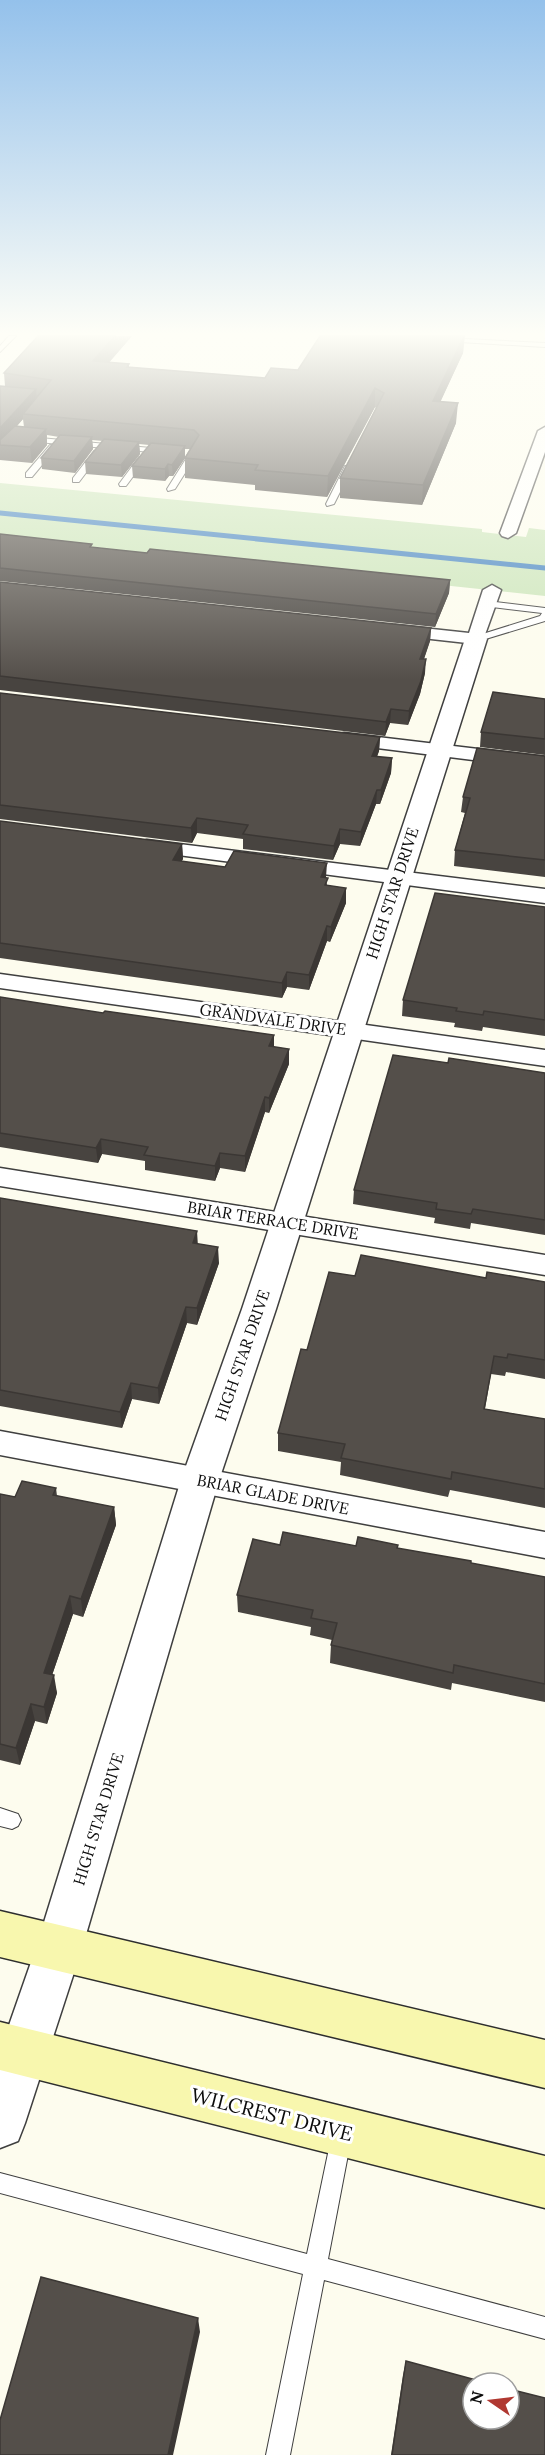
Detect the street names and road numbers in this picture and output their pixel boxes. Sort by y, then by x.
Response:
street label: HIGH STAR DRIVE [361,825,423,961]
street label: GRANDVALE DRIVE [198,999,348,1039]
street label: BRIAR TERRACE DRIVE [186,1197,360,1243]
street label: HIGH STAR DRIVE [210,1287,274,1423]
street label: BRIAR GLADE DRIVE [195,1469,351,1519]
street label: HIGH STAR DRIVE [68,1750,128,1888]
street label: WILCREST DRIVE [189,2082,355,2146]

